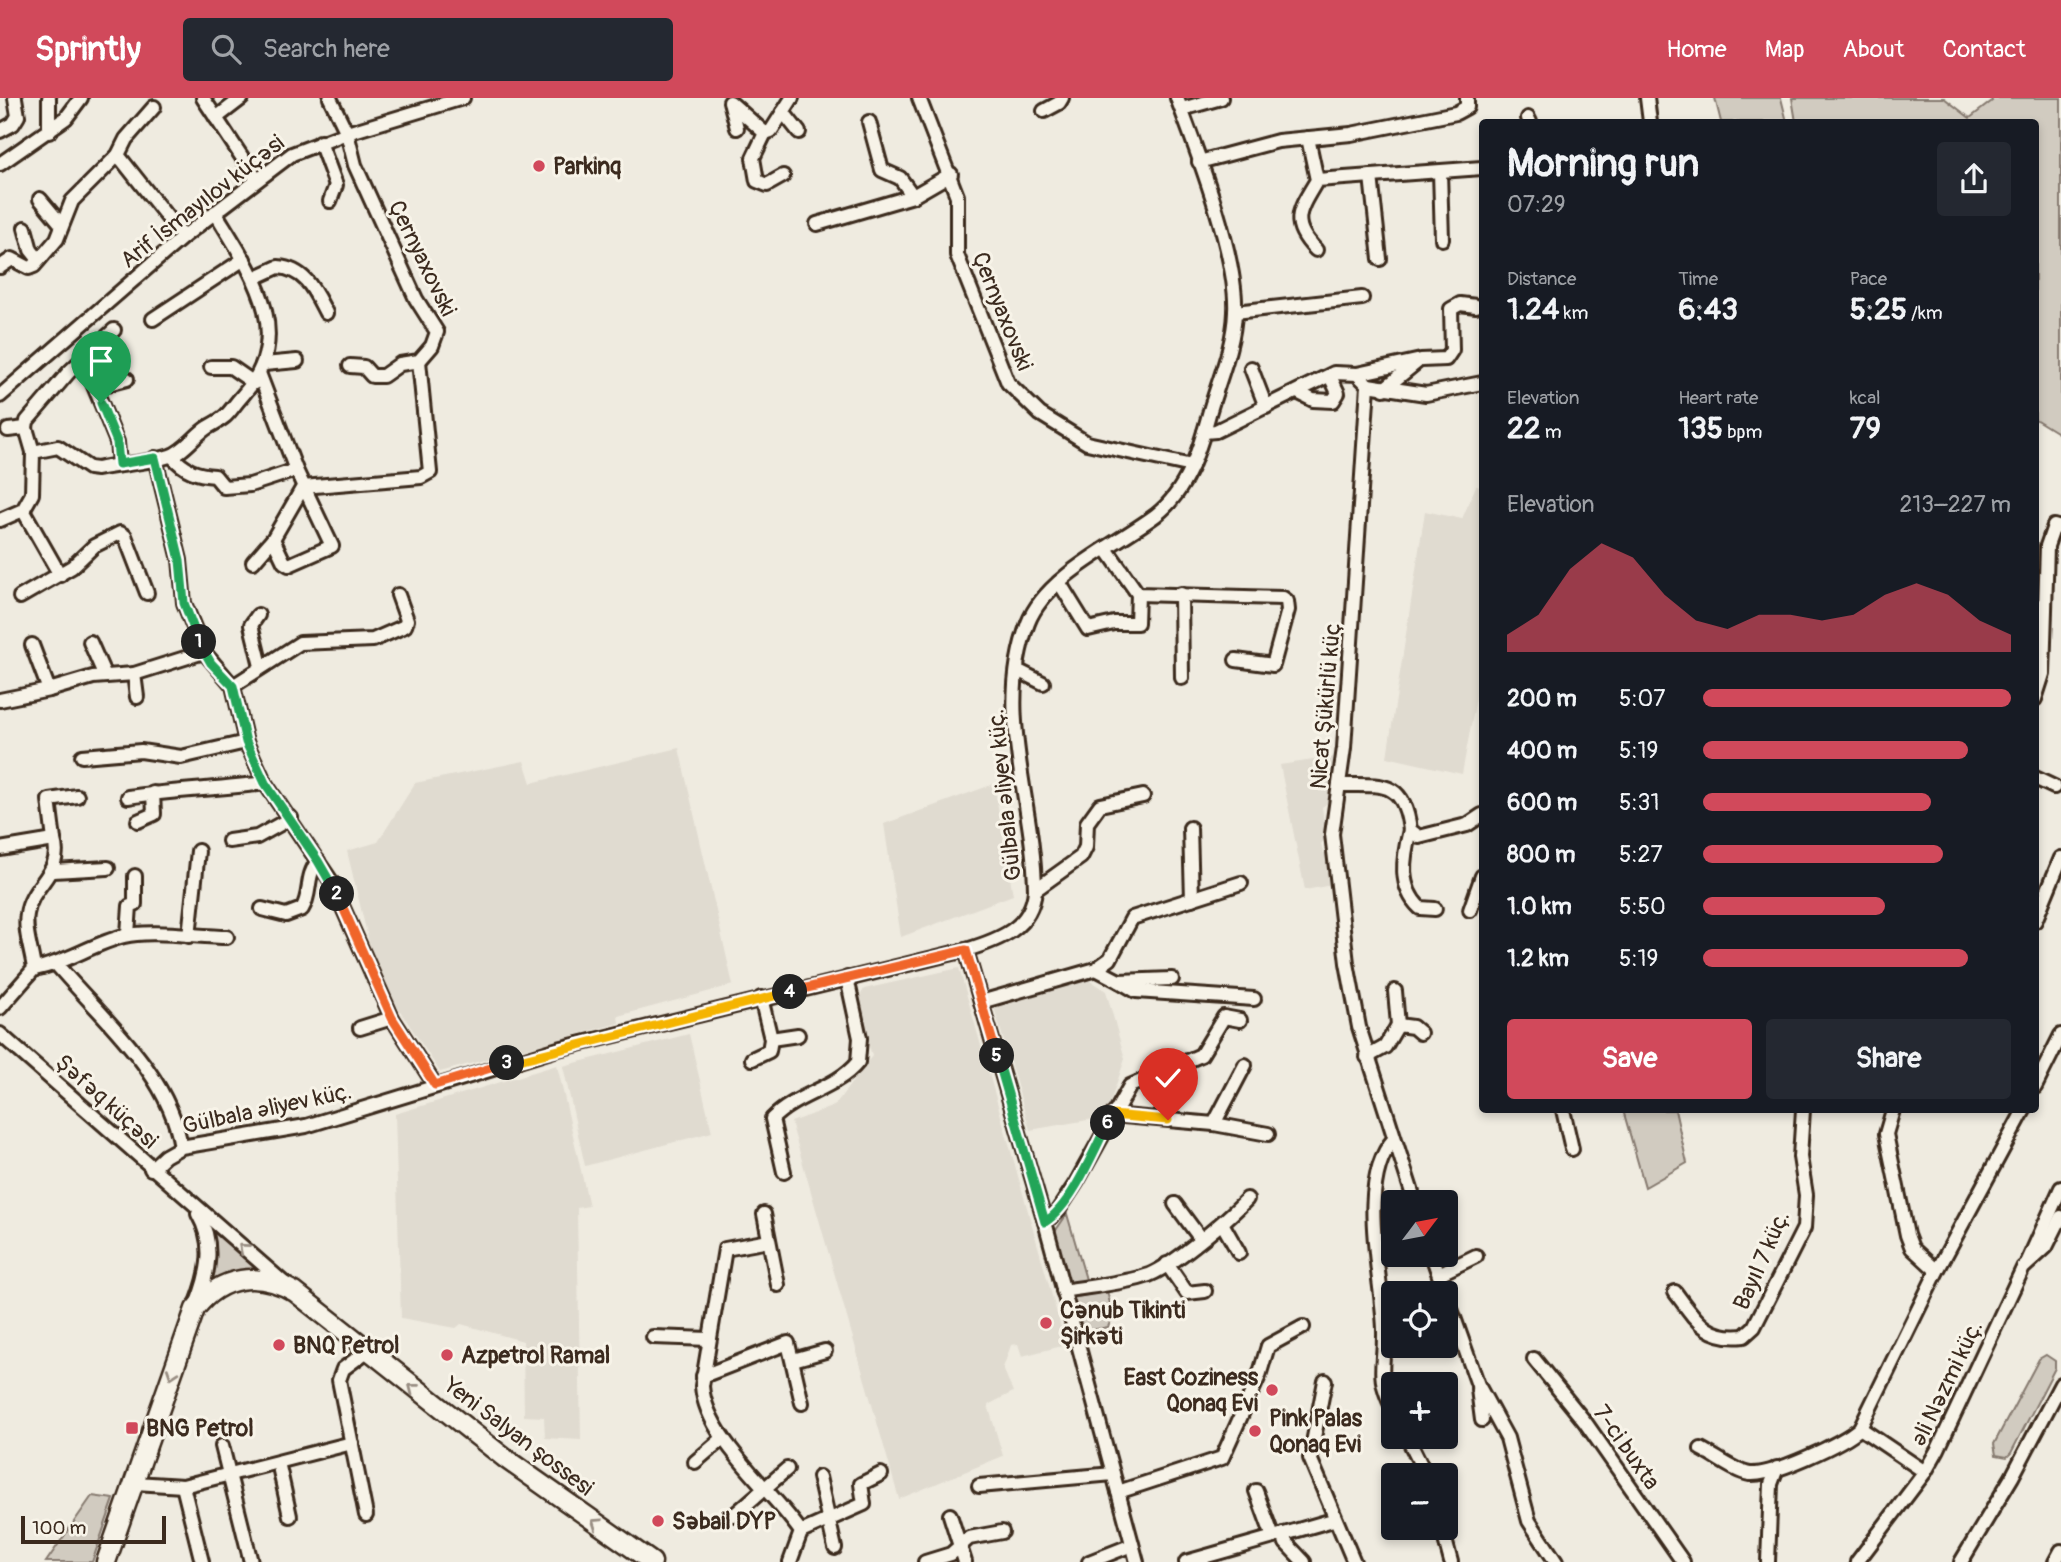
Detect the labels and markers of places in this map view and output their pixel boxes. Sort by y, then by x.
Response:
place label: Parkinq [553,152,621,181]
marker: Parkinq [531,158,547,174]
pin [71,331,131,403]
pin: 1 [182,624,216,660]
pin: 2 [320,876,354,912]
pin: 4 [772,974,808,1010]
pin: 5 [979,1038,1014,1074]
pin: 3 [490,1046,524,1080]
pin [1138,1048,1198,1120]
pin: 6 [1090,1105,1126,1140]
place label: Cənub Tikinti Şirkəti [1060,1296,1185,1351]
marker: Cənub Tikinti Şirkəti [1038,1315,1054,1331]
place label: BNQ Petrol [293,1331,400,1360]
marker: BNQ Petrol [271,1337,287,1353]
place label: Azpetrol Ramal [461,1341,610,1370]
marker: Azpetrol Ramal [439,1347,455,1363]
place label: East Coziness Qonaq Evi [1123,1363,1259,1418]
marker: East Coziness Qonaq Evi [1264,1382,1280,1398]
place label: Pink Palas Qonaq Evi [1269,1404,1363,1459]
place label: BNG Petrol [146,1414,254,1443]
marker: BNG Petrol [124,1420,140,1436]
marker: Pink Palas Qonaq Evi [1247,1423,1263,1439]
place label: Səbail DYP [672,1507,777,1536]
marker: Səbail DYP [650,1513,666,1529]

